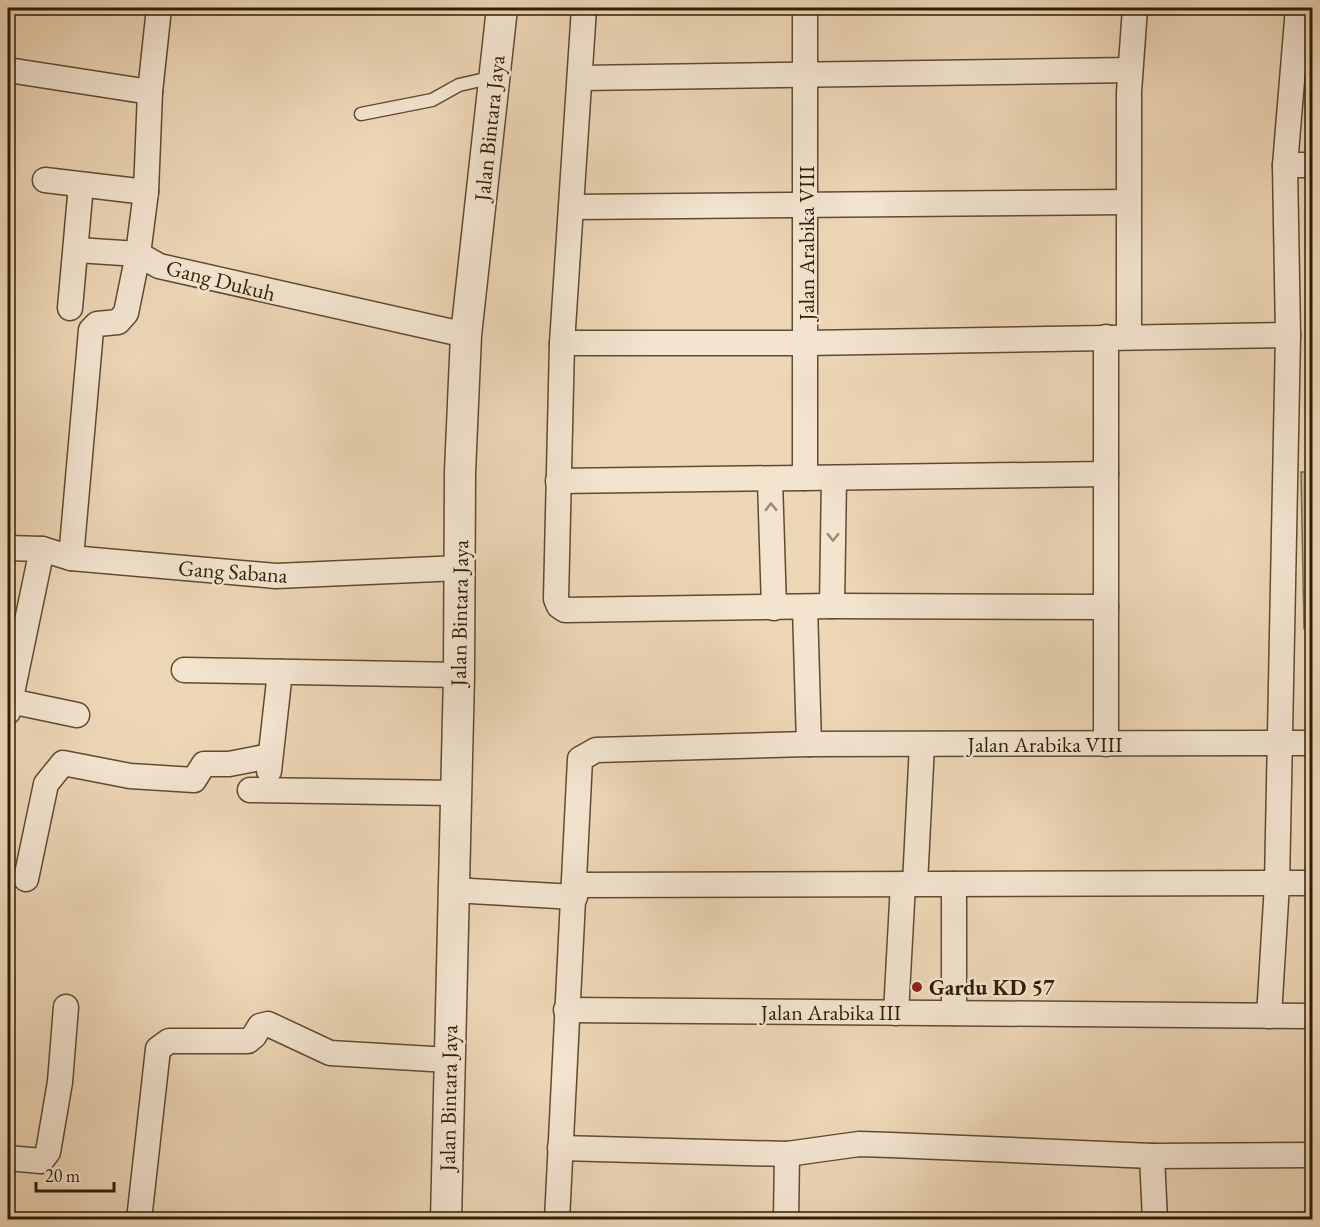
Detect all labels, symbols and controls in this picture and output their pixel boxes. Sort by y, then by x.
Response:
street label: Jalan Bintara Jaya [467,53,512,204]
street label: Jalan Arabika VIII [792,165,821,323]
street label: Gang Dukuh [163,253,279,308]
one-way arrow [765,503,777,512]
one-way arrow [827,532,839,541]
street label: Jalan Bintara Jaya [444,539,475,689]
street label: Gang Sabana [177,553,289,590]
street label: Jalan Arabika VIII [965,730,1123,759]
place label: Gardu KD 57 [929,973,1055,1002]
marker: Gardu KD 57 [910,980,924,994]
street label: Jalan Arabika III [759,998,902,1027]
street label: Jalan Bintara Jaya [433,1024,464,1174]
scale bar [36,1155,114,1193]
text: 20 m [45,1164,80,1187]

